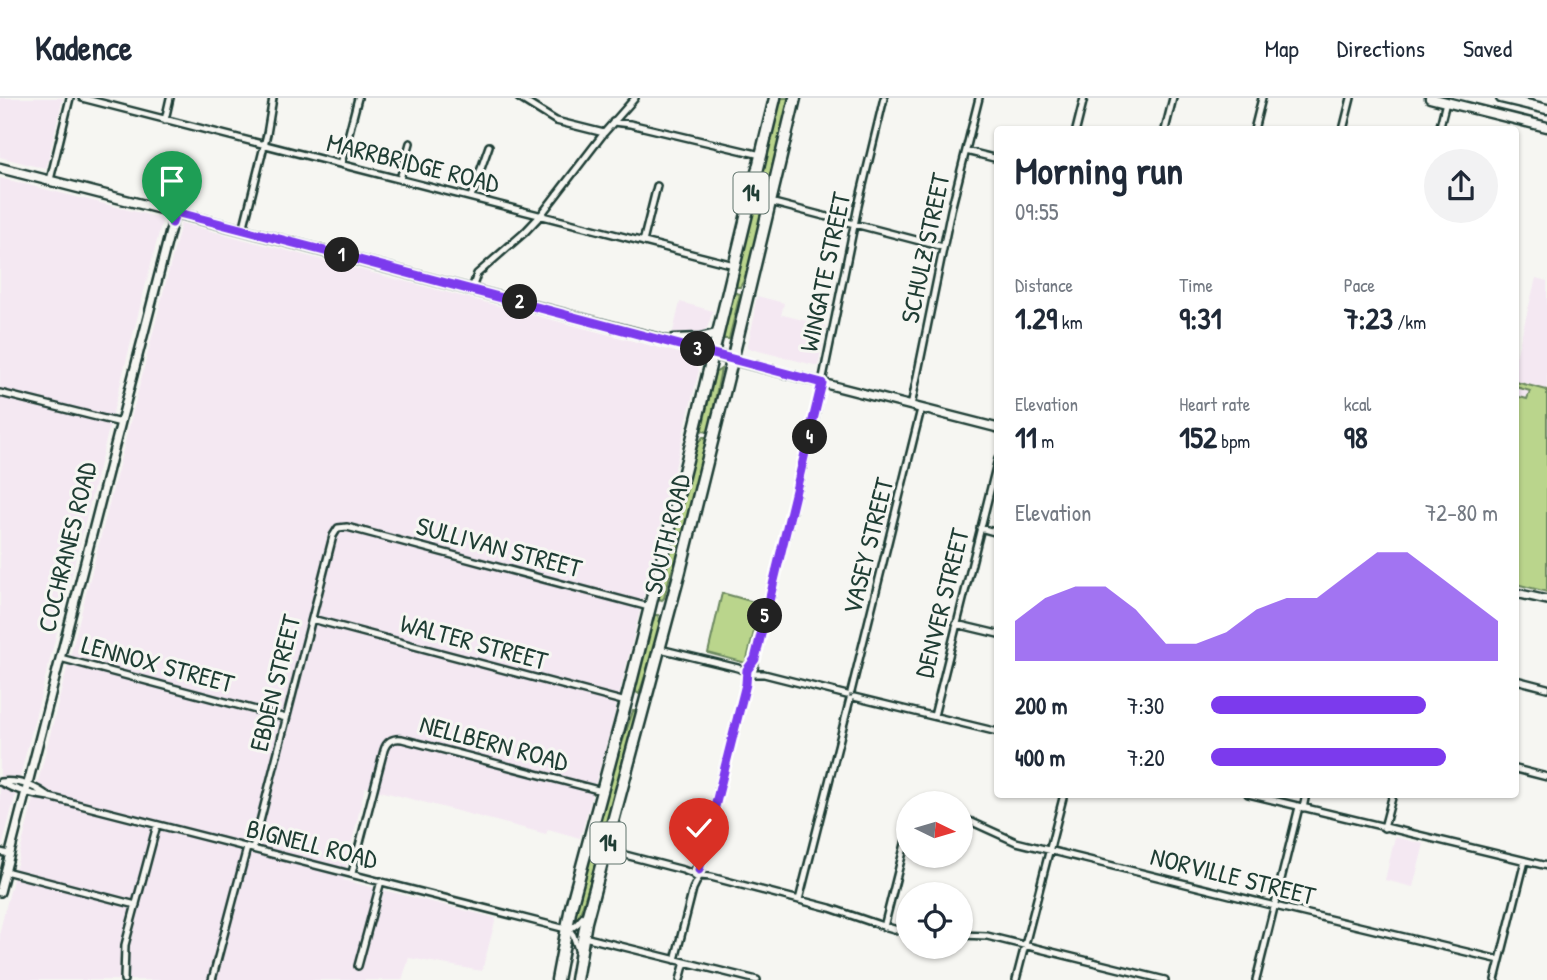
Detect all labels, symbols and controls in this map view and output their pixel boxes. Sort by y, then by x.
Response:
text: Kadence [35,26,132,70]
text: Map [1265,32,1299,64]
text: Directions [1337,32,1425,64]
text: Saved [1463,32,1512,64]
street label: MARRBRIDGE ROAD [323,124,504,201]
text: Morning run [1015,144,1183,196]
button: share [1424,149,1498,223]
pin [142,151,202,223]
icon: arrive [153,162,191,200]
street label: SCHULZ STREET [892,169,958,326]
road number: 14 [734,172,768,214]
street label: WINGATE STREET [791,188,859,355]
text: 09:55 [1015,196,1059,227]
pin: 1 [324,238,360,272]
text: 1 [338,241,345,267]
text: Distance [1015,272,1073,298]
text: Time [1179,272,1213,298]
text: Pace [1344,272,1375,298]
pin: 2 [503,284,538,320]
text: 2 [515,288,524,314]
text: 1.29 [1015,298,1057,338]
text: 9:31 [1179,298,1222,338]
text: 7:23 [1344,298,1393,338]
text: km [1057,309,1083,335]
text: /km [1393,309,1426,335]
pin: 3 [680,331,716,366]
text: 3 [693,335,702,361]
text: Elevation [1015,391,1078,417]
text: Heart rate [1179,391,1250,417]
text: kcal [1344,391,1371,417]
text: 11 [1015,417,1037,457]
text: 152 [1179,417,1217,457]
text: 98 [1344,417,1368,457]
pin: 4 [792,420,828,454]
text: 4 [806,423,813,449]
text: m [1037,428,1054,454]
text: bpm [1217,428,1250,454]
street label: COCHRANES ROAD [28,458,105,636]
street label: SOUTH ROAD [635,470,698,597]
street label: VASEY STREET [834,473,902,618]
text: Elevation [1015,497,1091,528]
text: 72–80 m [1425,497,1498,528]
street label: SULLIVAN STREET [413,508,586,586]
street label: DENVER STREET [906,524,977,681]
pin: 5 [748,598,782,634]
text: 5 [760,602,769,628]
street label: WALTER STREET [397,605,552,678]
street label: EBDEN STREET [241,610,309,755]
street label: LENNOX STREET [78,626,239,701]
text: 200 m [1015,690,1067,721]
text: 7:30 [1127,690,1164,721]
street label: NELLBERN ROAD [416,706,573,779]
text: 400 m [1015,742,1065,773]
text: 7:20 [1127,742,1165,773]
north arrow [896,791,973,868]
map controls [896,791,973,959]
pin [669,798,729,870]
icon: check [680,809,718,847]
street label: BIGNELL ROAD [243,810,382,877]
road number: 14 [590,822,626,864]
street label: NORVILLE STREET [1147,838,1320,913]
button: locate [896,882,973,959]

